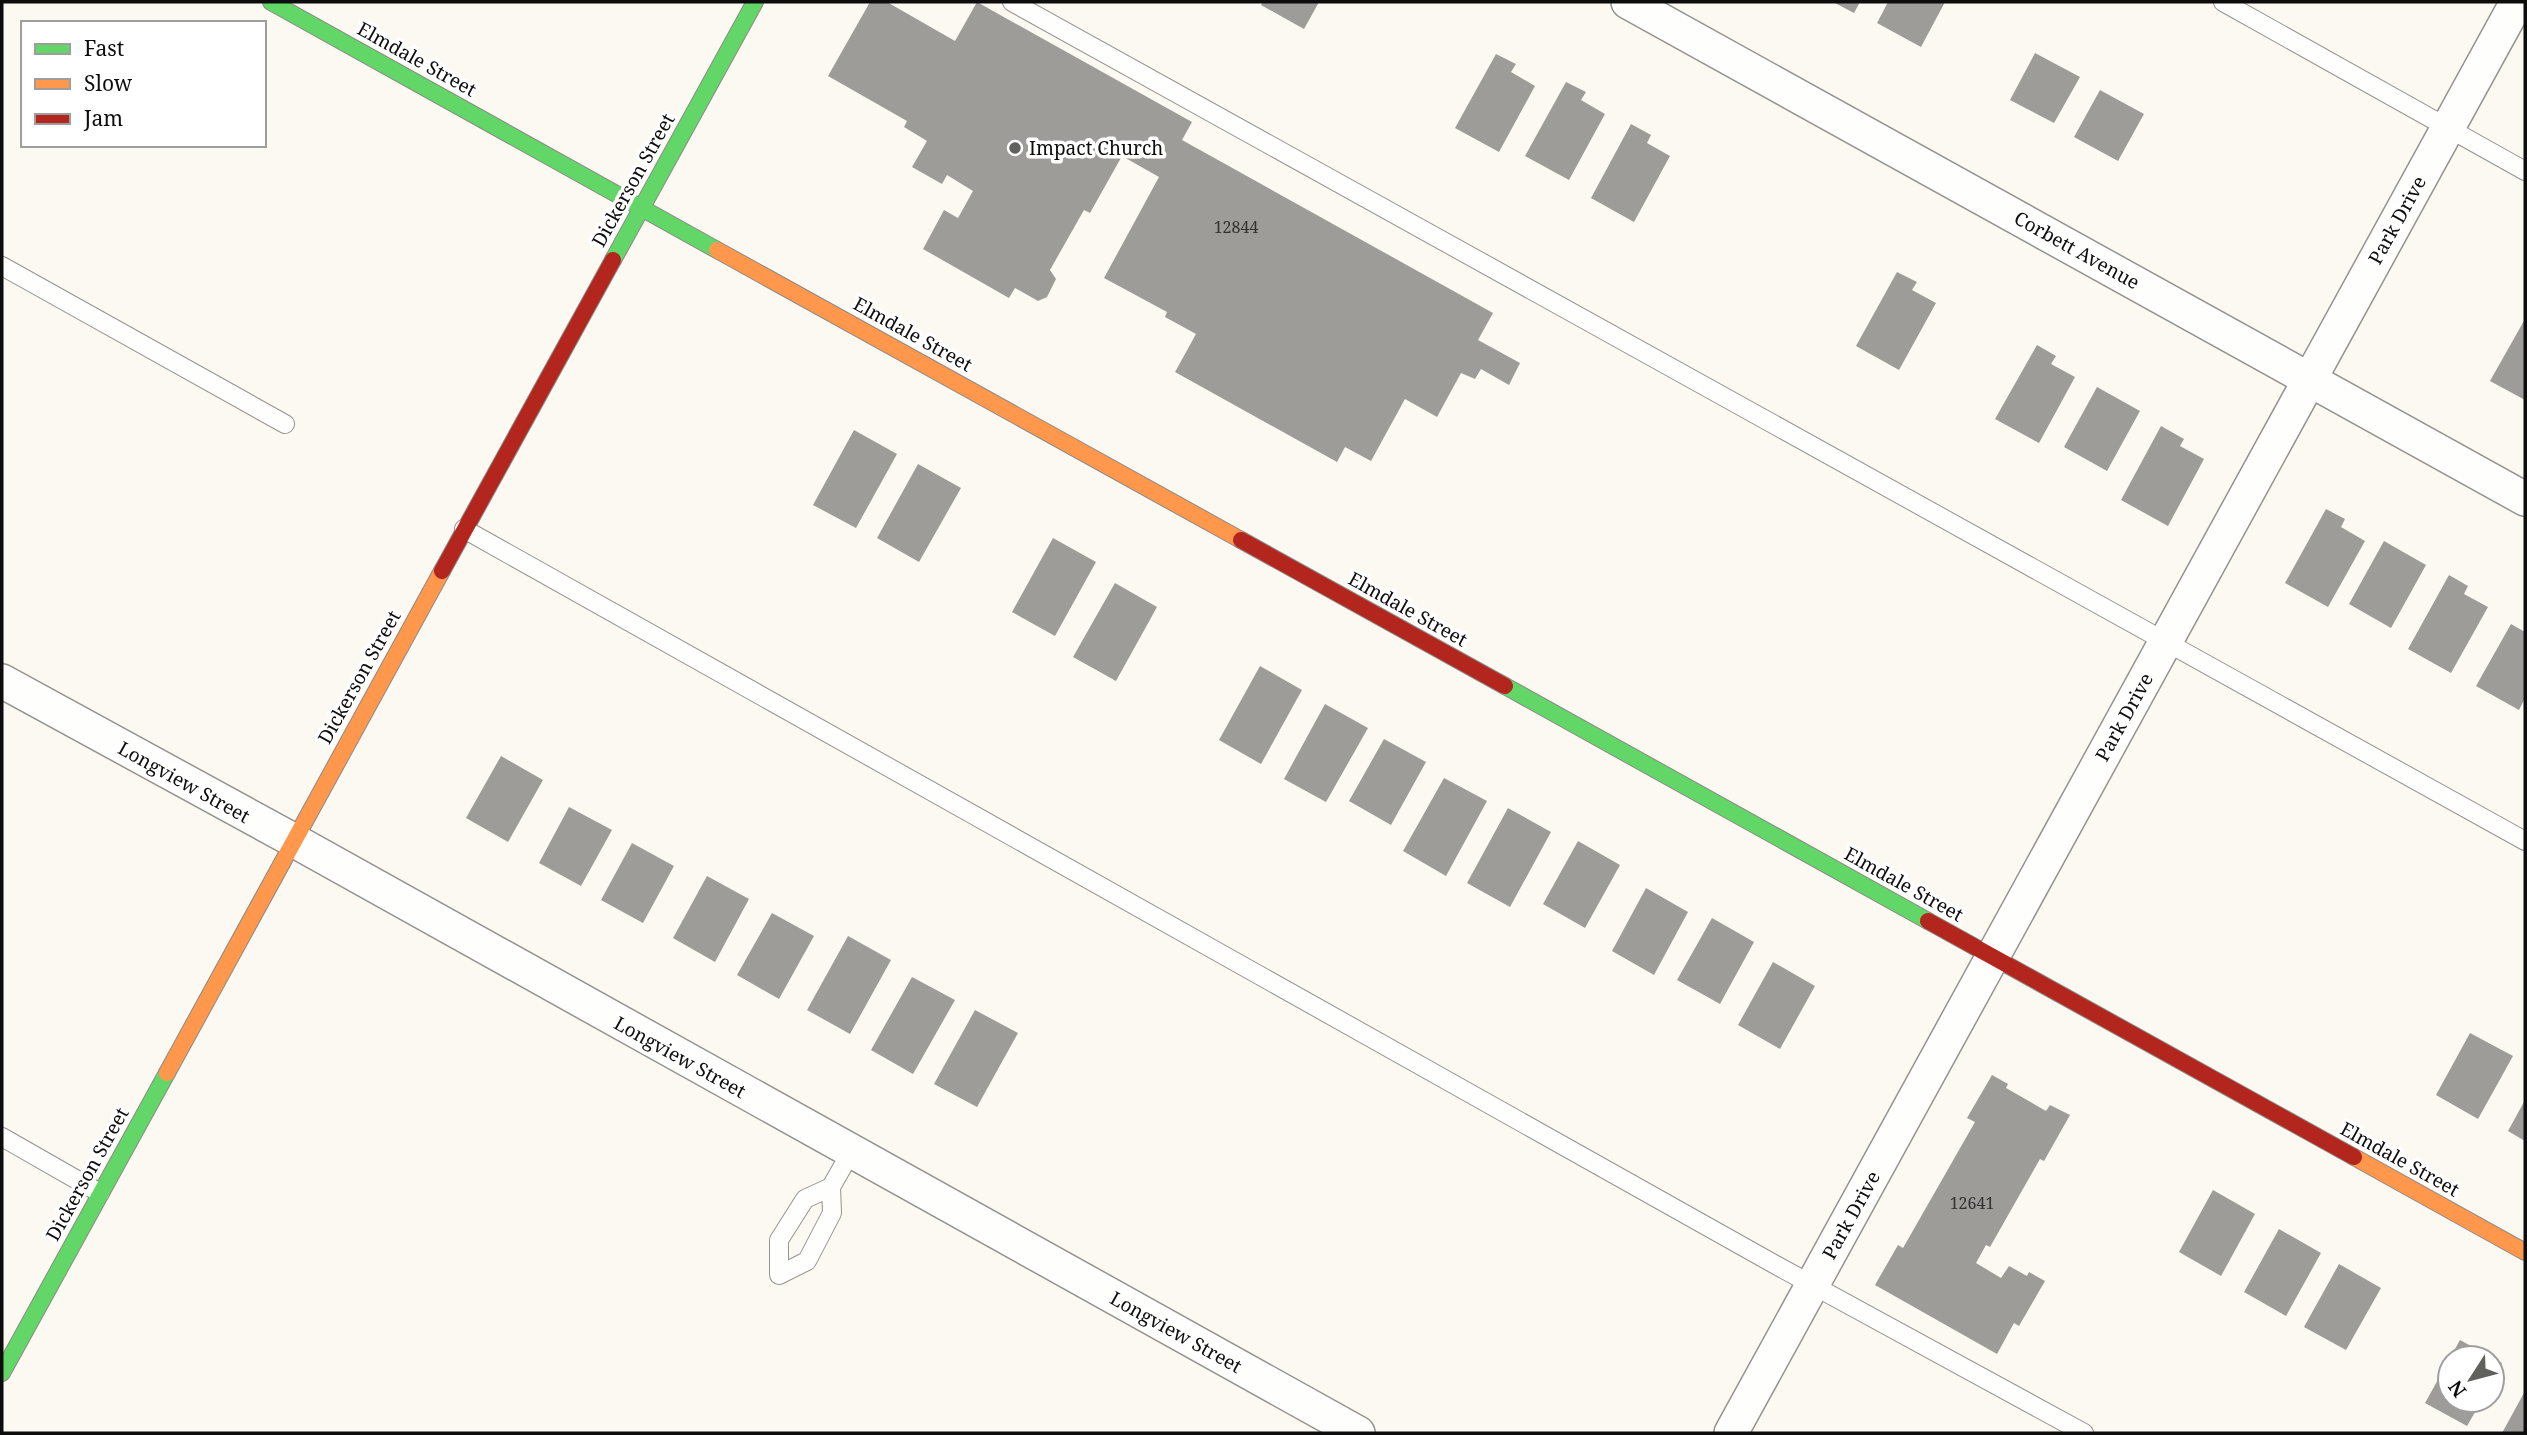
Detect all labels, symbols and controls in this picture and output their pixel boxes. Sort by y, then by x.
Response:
street label: Elmdale Street [353,16,481,103]
legend [21,21,266,147]
text: Fast [84,34,124,62]
text: Slow [84,69,133,97]
text: Jam [83,104,123,132]
street label: Dickerson Street [586,108,681,251]
place label: Impact Church [1029,135,1163,161]
marker: Impact Church [1007,140,1023,156]
street label: Park Drive [2362,171,2432,269]
street label: Corbett Avenue [2010,205,2144,295]
house number: 12844 [1214,216,1258,238]
street label: Elmdale Street [849,291,977,378]
street label: Elmdale Street [1344,566,1472,653]
street label: Dickerson Street [312,605,407,748]
street label: Park Drive [2089,668,2159,766]
street label: Longview Street [113,735,255,829]
street label: Elmdale Street [1840,841,1968,928]
street label: Longview Street [609,1010,751,1104]
street label: Dickerson Street [40,1102,135,1245]
street label: Elmdale Street [2336,1116,2464,1203]
street label: Park Drive [1816,1166,1886,1264]
house number: 12641 [1950,1192,1994,1214]
street label: Longview Street [1105,1285,1247,1379]
north arrow [2436,1344,2506,1414]
text: N [2442,1375,2472,1403]

